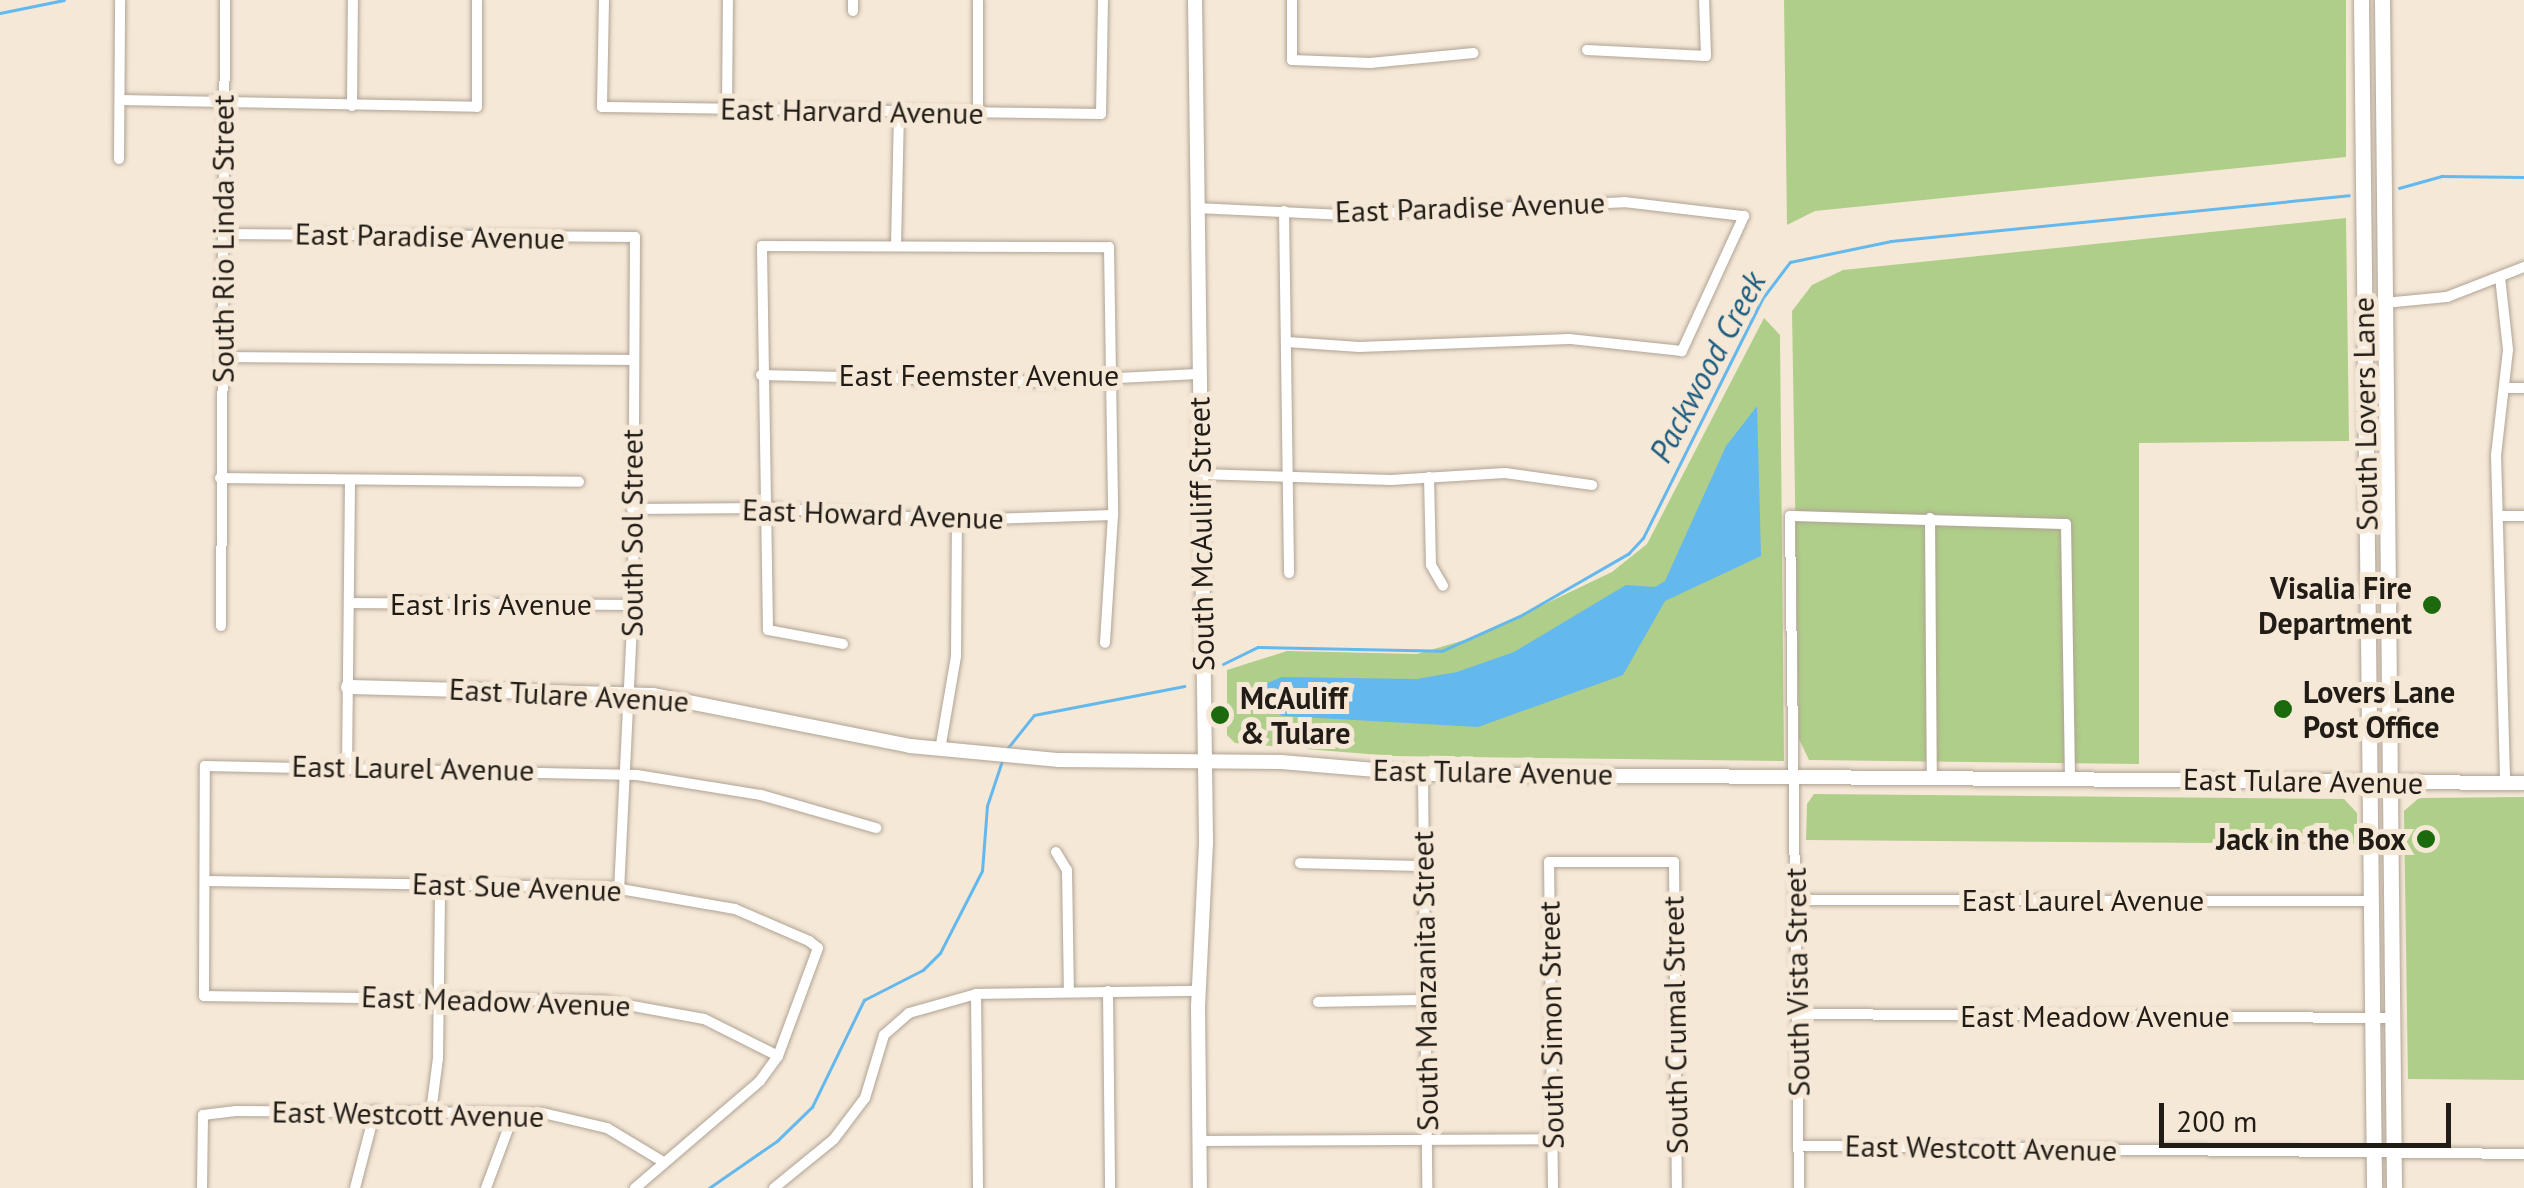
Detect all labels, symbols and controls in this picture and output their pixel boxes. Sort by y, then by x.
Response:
street label: East Harvard Avenue [720,91,984,131]
street label: South Rio Linda Street [205,95,241,383]
street label: East Paradise Avenue [1334,184,1606,230]
street label: East Paradise Avenue [294,216,566,256]
water label: Packwood Creek [1641,265,1773,469]
street label: South Lovers Lane [2345,297,2385,531]
street label: East Feemster Avenue [838,357,1120,393]
street label: South McAuliff Street [1181,397,1221,671]
street label: South Sol Street [614,429,650,637]
street label: East Howard Avenue [741,491,1005,537]
place label: Visalia Fire Department [2258,570,2412,640]
street label: East Iris Avenue [389,586,593,622]
marker: Visalia Fire Department [2421,594,2443,616]
street label: East Tulare Avenue [447,671,691,719]
place label: Lovers Lane Post Office [2303,674,2455,744]
place label: McAuliff & Tulare [1240,680,1352,750]
marker: Lovers Lane Post Office [2272,698,2294,720]
marker: McAuliff & Tulare [1209,704,1231,726]
street label: East Laurel Avenue [291,748,535,788]
street label: East Tulare Avenue [1372,752,1614,792]
street label: East Tulare Avenue [2182,761,2424,801]
place label: Jack in the Box [2215,821,2406,857]
marker: Jack in the Box [2415,828,2437,850]
street label: South Manzanita Street [1404,831,1446,1131]
street label: East Sue Avenue [411,865,623,909]
street label: South Vista Street [1777,867,1817,1097]
street label: East Laurel Avenue [1961,882,2205,918]
street label: South Crumal Street [1655,896,1695,1154]
street label: South Simon Street [1531,901,1571,1149]
street label: East Meadow Avenue [360,978,632,1024]
street label: East Meadow Avenue [1959,998,2231,1034]
scale bar [2164,1083,2456,1145]
street label: East Westcott Avenue [271,1094,545,1134]
text: 200 m [2176,1101,2257,1140]
street label: East Westcott Avenue [1844,1128,2118,1168]

